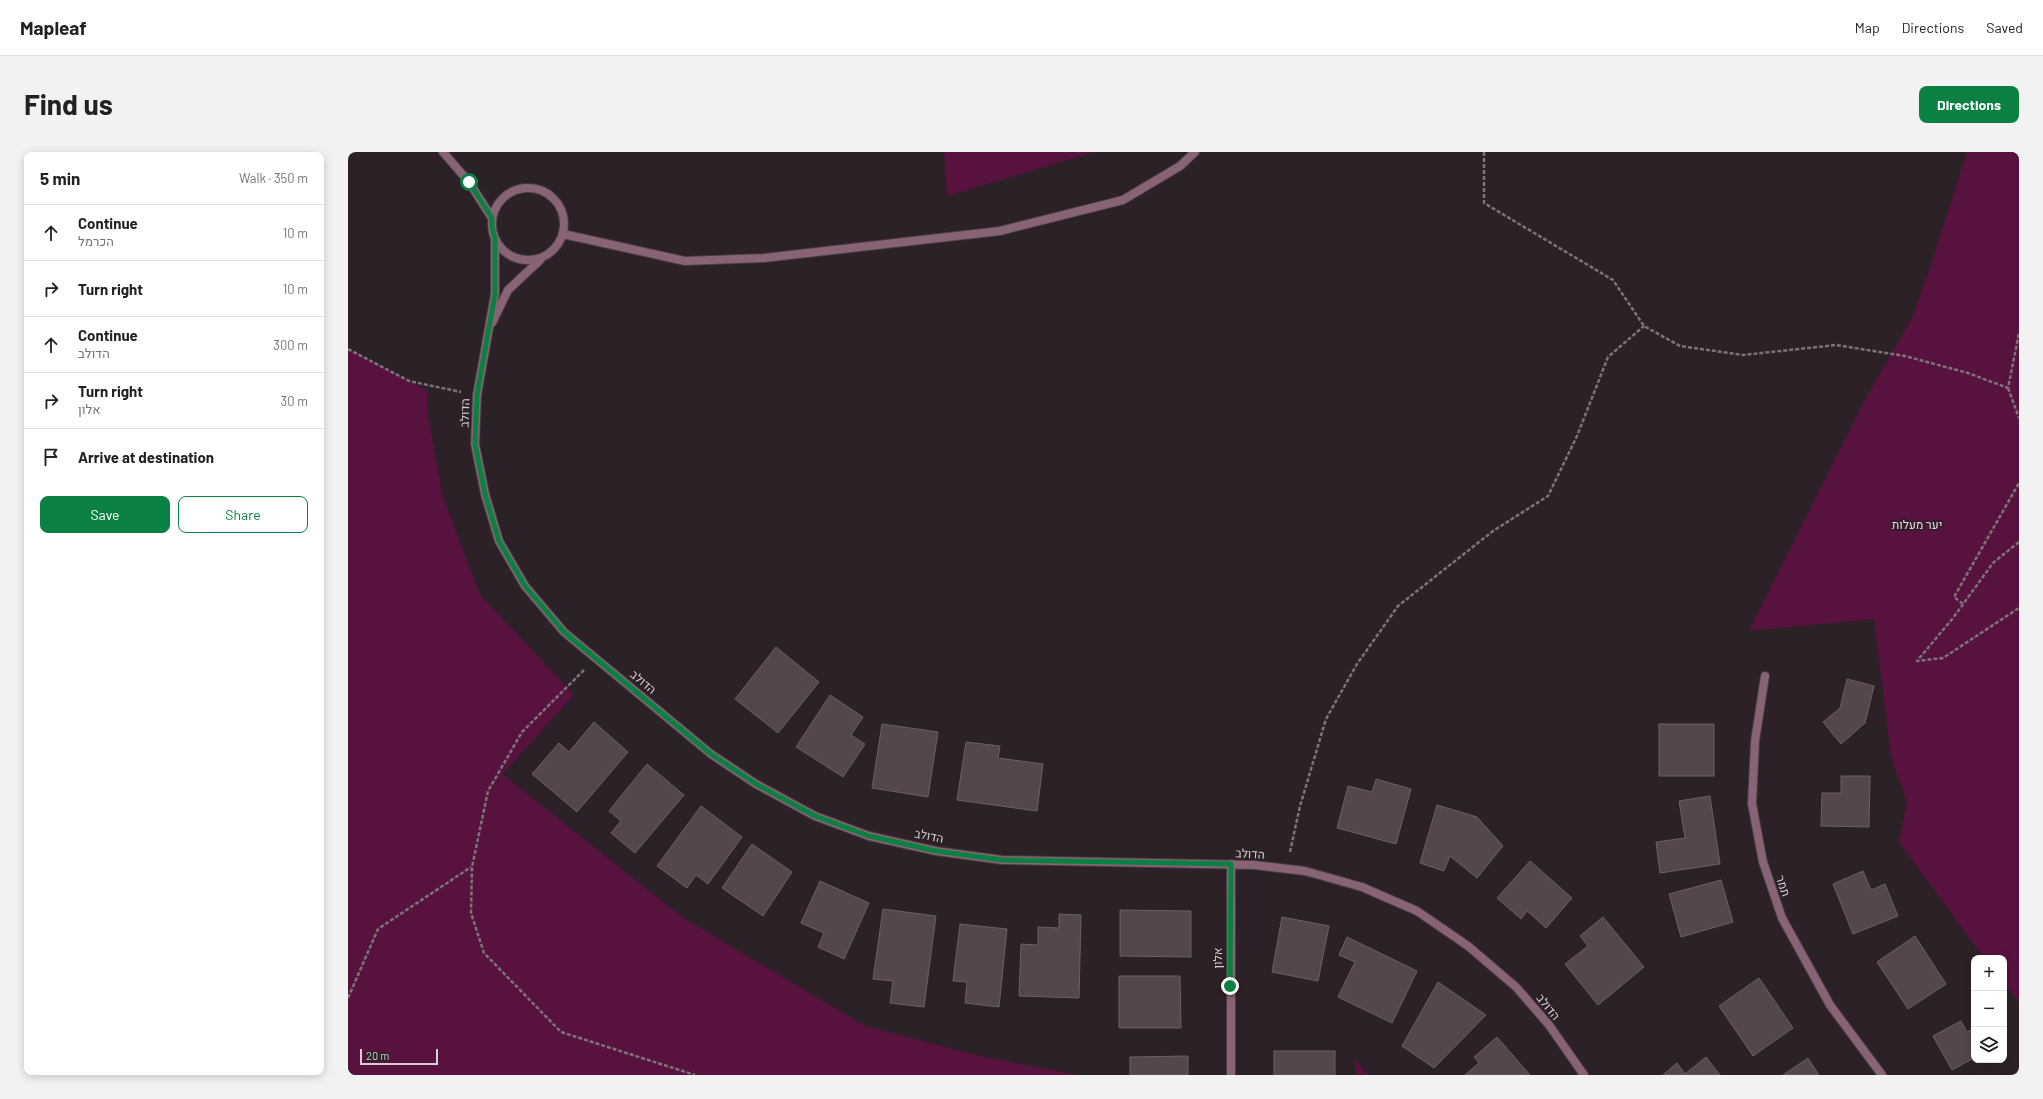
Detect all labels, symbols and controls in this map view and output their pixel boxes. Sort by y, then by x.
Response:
text: Mapleaf [20,16,87,39]
text: Map [1855,19,1880,36]
text: Directions [1902,19,1964,36]
text: Saved [1986,19,2023,36]
button: Directions [1919,86,2019,123]
text: Find us [24,87,113,121]
text: 5 min [40,168,80,188]
text: Walk · 350 m [239,170,308,186]
route start [460,173,478,191]
text: Continue [78,214,138,232]
icon: ahead [40,222,62,244]
text: 10 m [283,225,308,241]
text: הכרמל [78,233,114,249]
icon: right [40,278,62,300]
text: Turn right [78,280,143,298]
text: 10 m [283,281,308,297]
text: Continue [78,326,138,344]
icon: ahead [40,334,62,356]
text: 300 m [273,337,308,353]
text: הדולב [78,345,110,361]
text: Turn right [78,382,143,400]
icon: right [40,390,62,412]
text: 30 m [281,393,308,409]
street label: הדולב [456,398,472,428]
text: אלון [78,401,101,417]
icon: arrive [40,446,62,468]
text: Arrive at destination [78,448,214,466]
button: Save [40,496,170,533]
button: Share [178,496,308,533]
park label: יער מעלות [1892,517,1942,531]
street label: הדולב [628,666,659,696]
street label: הדולב [913,825,945,845]
street label: הדולב [1235,845,1265,861]
street label: תמר [1774,873,1794,898]
street label: אלון [1210,947,1224,968]
map controls [1971,955,2007,1063]
button: + [1971,955,2007,991]
route end [1221,977,1239,995]
street label: הדולב [1534,991,1563,1022]
button: − [1971,991,2007,1027]
button: layers [1971,1027,2007,1063]
scale bar [360,1047,438,1066]
text: 20 m [366,1049,389,1062]

